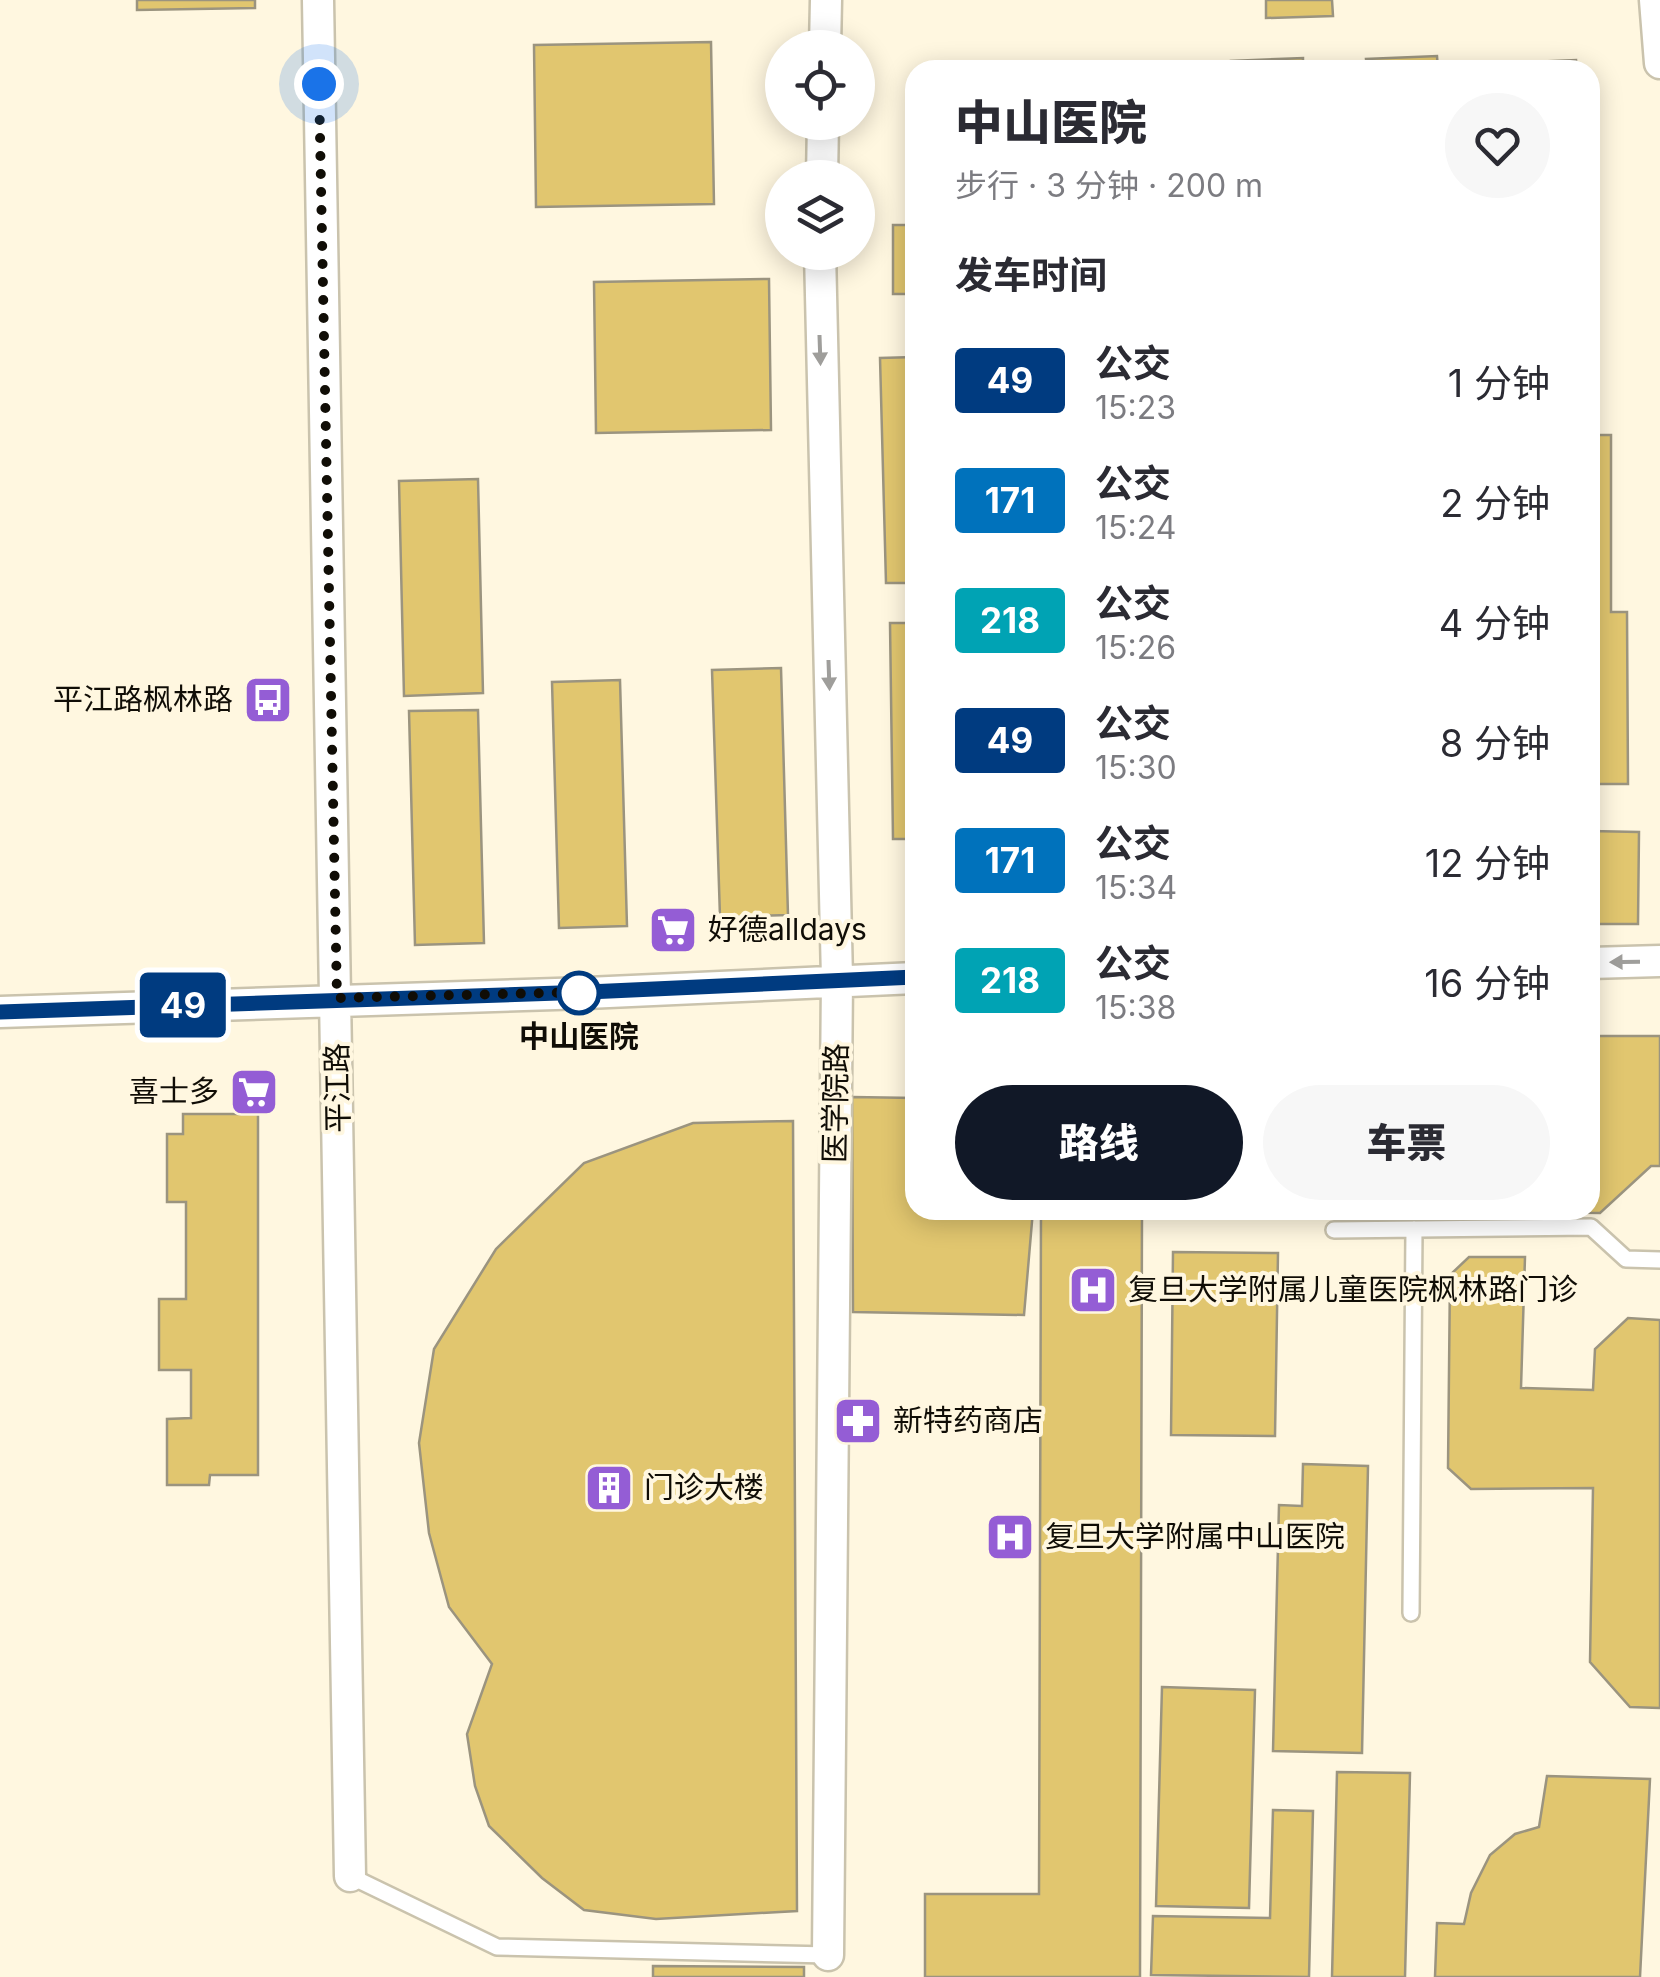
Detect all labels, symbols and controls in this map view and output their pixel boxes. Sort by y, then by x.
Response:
map controls [765,30,875,270]
button: locate [765,30,875,140]
your location [294,59,344,109]
text: 中山医院 [955,93,1147,152]
button: heart [1445,93,1550,198]
button: layers [765,160,875,270]
text: 步行 · 3 分钟 · 200 m [955,166,1263,205]
text: 发车时间 [955,252,1107,298]
one-way arrow [813,334,829,366]
text: 公交 [1095,340,1171,386]
text: 49 [987,359,1033,401]
text: 1 分钟 [1448,360,1550,406]
text: 15:23 [1095,388,1176,427]
text: 公交 [1095,460,1171,506]
text: 171 [985,479,1035,521]
text: 2 分钟 [1440,480,1550,526]
text: 15:24 [1095,508,1176,547]
text: 公交 [1095,580,1171,626]
text: 218 [980,599,1040,641]
text: 4 分钟 [1439,600,1550,646]
text: 15:26 [1095,628,1176,667]
one-way arrow [822,659,838,691]
bus stop icon: 平江路枫林路 [242,674,294,726]
place label: 平江路枫林路 [53,681,233,717]
text: 公交 [1095,700,1171,746]
text: 49 [987,719,1033,761]
text: 8 分钟 [1440,720,1550,766]
text: 15:30 [1095,748,1177,787]
text: 公交 [1095,820,1171,866]
text: 171 [985,839,1035,881]
text: 12 分钟 [1425,840,1550,886]
text: 15:34 [1095,868,1177,907]
supermarket icon: 好德alldays [647,904,699,956]
place label: 好德alldays [708,911,867,947]
text: 公交 [1095,940,1171,986]
one-way arrow [1609,954,1640,970]
text: 218 [980,959,1040,1001]
text: 16 分钟 [1424,960,1550,1006]
line badge: 49 [138,972,228,1038]
marker: 中山医院 [558,972,600,1014]
text: 49 [160,984,206,1026]
text: 15:38 [1095,988,1176,1027]
place label: 中山医院 [519,1018,639,1054]
street label: 平江路 [318,1043,356,1133]
street label: 医学院路 [816,1043,854,1163]
supermarket icon: 喜士多 [228,1066,280,1118]
place label: 喜士多 [129,1073,219,1109]
button: 路线 [955,1085,1243,1200]
button: 车票 [1263,1085,1550,1200]
hospital icon: 复旦大学附属儿童医院枫林路门诊 [1067,1264,1119,1316]
place label: 复旦大学附属儿童医院枫林路门诊 [1128,1271,1578,1307]
pharmacy icon: 新特药商店 [832,1395,884,1447]
place label: 新特药商店 [893,1402,1043,1438]
building icon: 门诊大楼 [583,1462,635,1514]
place label: 门诊大楼 [644,1469,764,1505]
hospital icon: 复旦大学附属中山医院 [984,1511,1036,1563]
place label: 复旦大学附属中山医院 [1045,1518,1345,1554]

